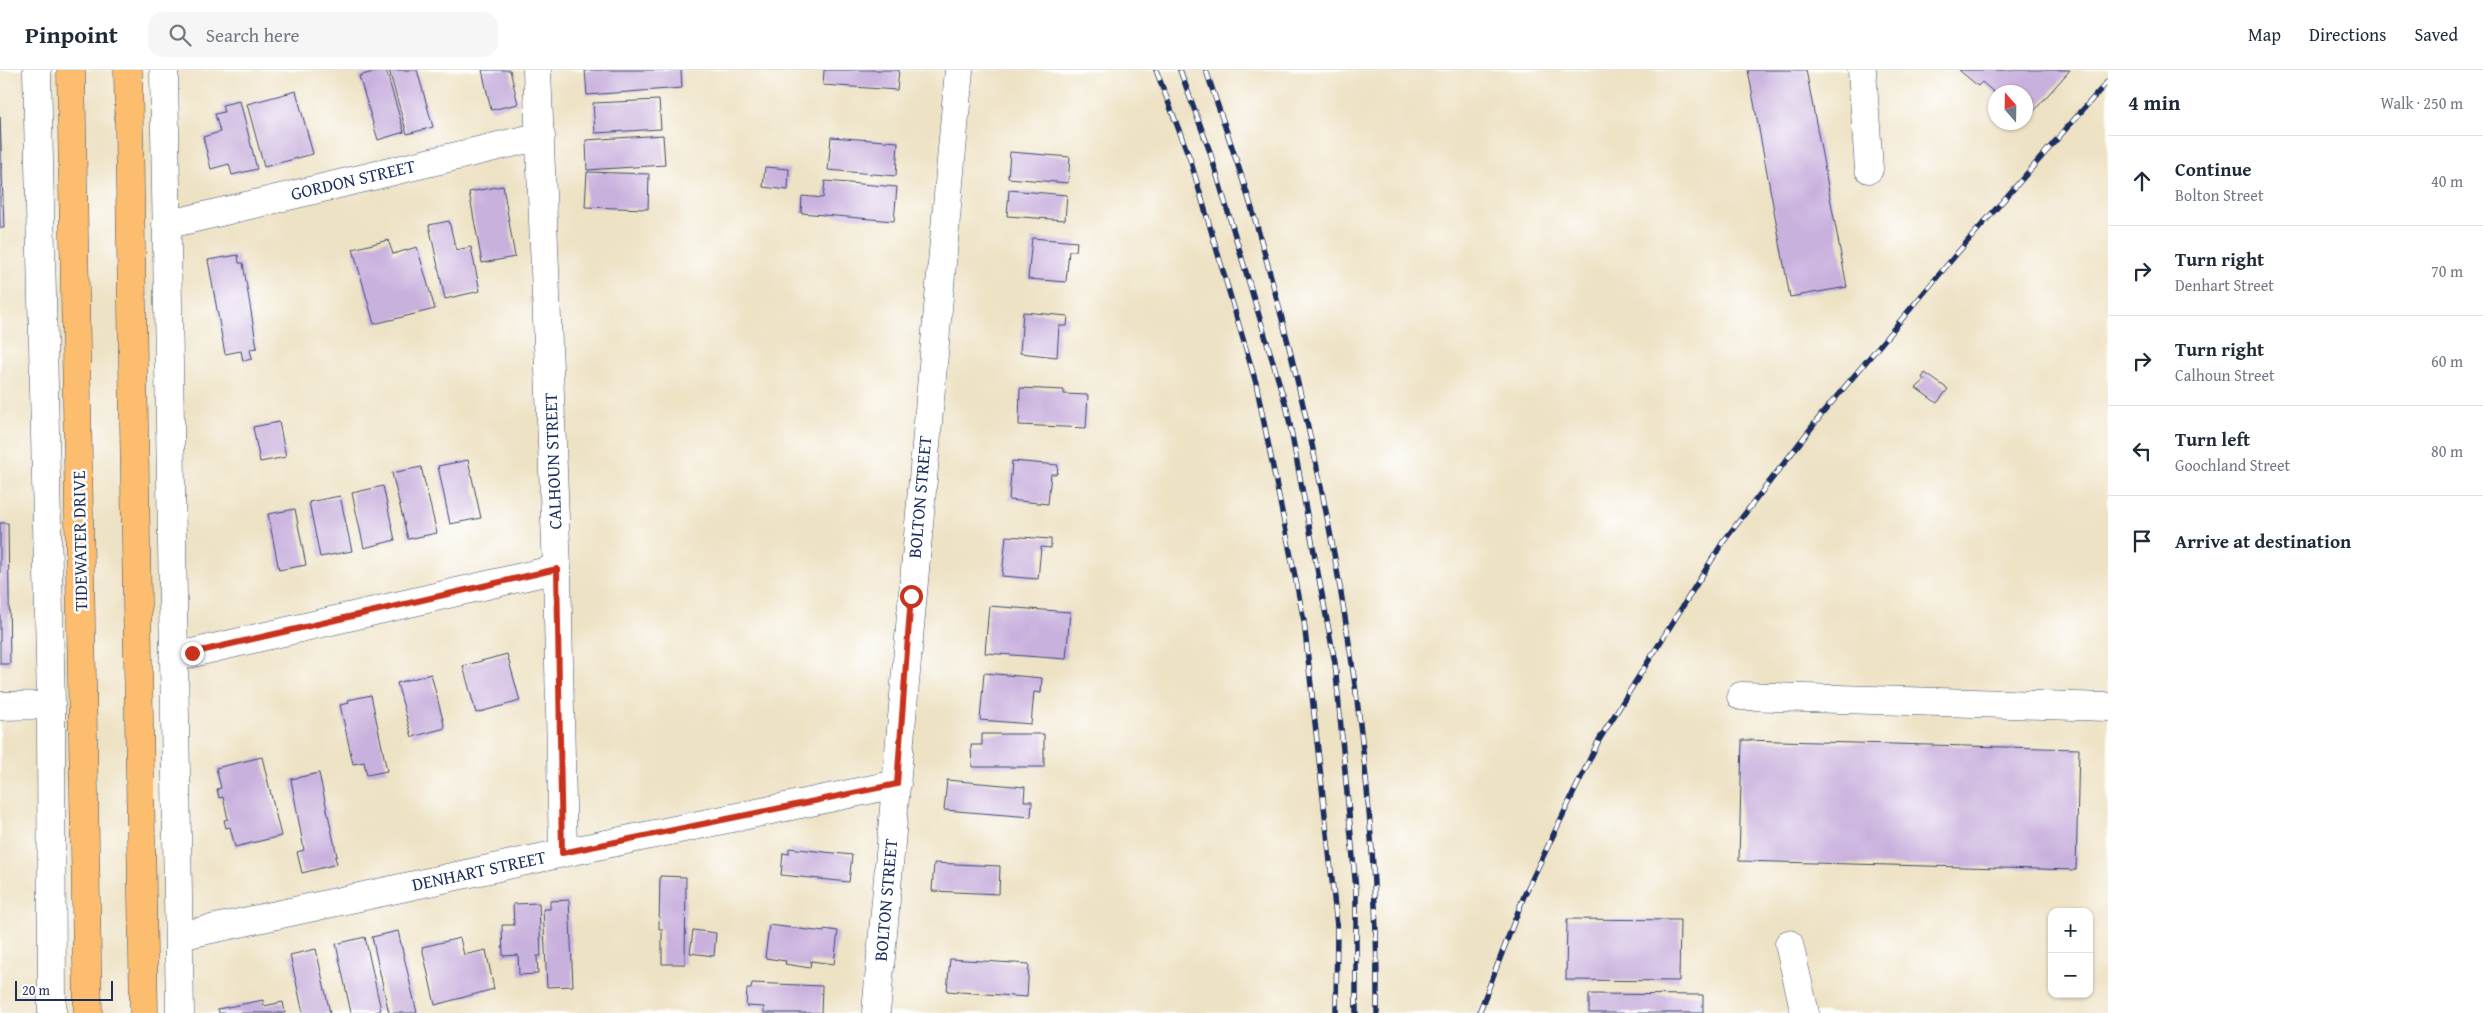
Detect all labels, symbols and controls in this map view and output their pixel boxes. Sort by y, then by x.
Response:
search box [148,12,498,57]
text: Pinpoint [25,17,118,52]
icon: search [166,21,194,49]
text: Search here [206,21,299,49]
text: Map [2248,21,2281,48]
text: Directions [2309,21,2386,48]
text: Saved [2414,21,2458,48]
north arrow [1988,85,2033,130]
text: 4 min [2128,87,2180,118]
text: Walk · 250 m [2380,91,2463,115]
street label: GORDON STREET [288,152,418,207]
text: Continue [2175,155,2252,183]
icon: ahead [2128,167,2156,195]
text: 40 m [2431,169,2463,193]
text: Bolton Street [2175,183,2264,207]
text: Turn right [2175,245,2264,273]
icon: right [2128,257,2156,285]
text: 70 m [2431,259,2463,283]
text: Denhart Street [2175,273,2274,297]
text: Turn right [2175,335,2264,363]
icon: right [2128,347,2156,375]
text: 60 m [2431,349,2463,373]
text: Calhoun Street [2175,363,2275,387]
street label: CALHOUN STREET [537,392,568,530]
text: Turn left [2175,425,2250,453]
street label: BOLTON STREET [901,434,938,559]
icon: left [2128,437,2156,465]
text: 80 m [2431,439,2463,463]
text: Goochland Street [2175,453,2290,477]
street label: TIDEWATER DRIVE [65,470,94,612]
icon: arrive [2128,527,2156,555]
text: Arrive at destination [2175,527,2351,555]
route start [900,585,923,608]
route end [181,642,204,665]
street label: BOLTON STREET [867,837,904,962]
street label: DENHART STREET [409,843,548,898]
map controls [2048,908,2093,998]
button: + [2048,908,2093,953]
button: − [2048,953,2093,998]
scale bar [15,978,112,1001]
text: 20 m [22,980,50,1000]

